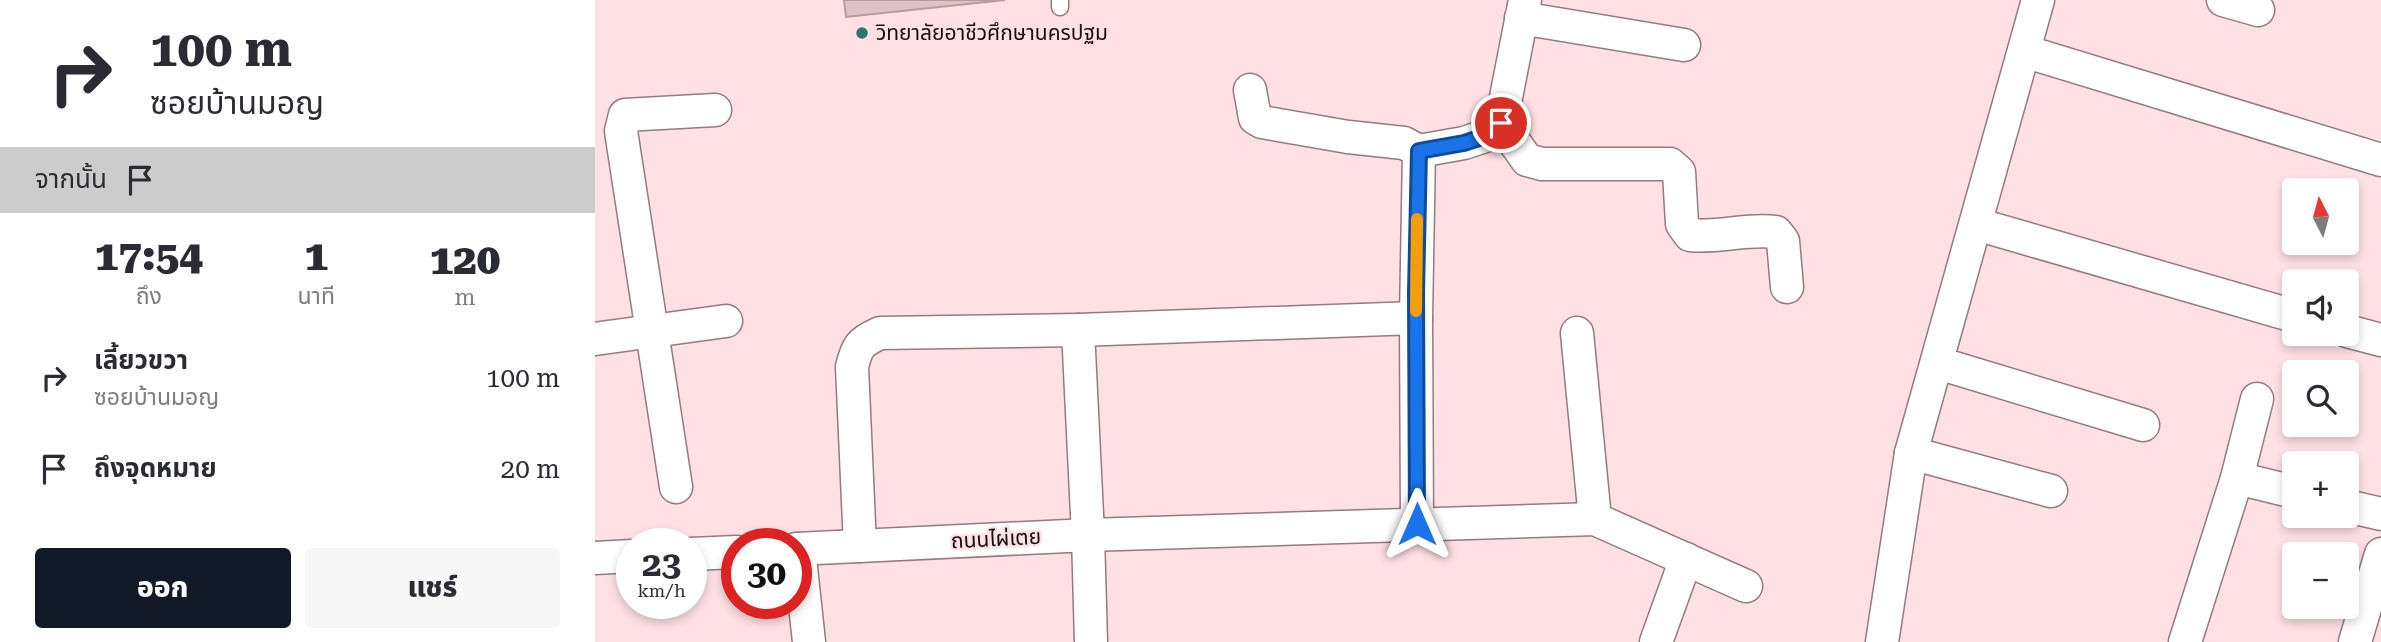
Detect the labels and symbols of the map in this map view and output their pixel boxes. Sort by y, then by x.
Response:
place label: วิทยาลัยอาชีวศึกษานครปฐม [876,21,1108,45]
marker: วิทยาลัยอาชีวศึกษานครปฐม [854,25,870,41]
pin [1471,93,1531,153]
north arrow [2282,178,2359,256]
position arrow [1380,487,1454,561]
street label: ถนนไผ่เตย [950,525,1042,553]
speed limit sign: 30 [721,528,812,619]

